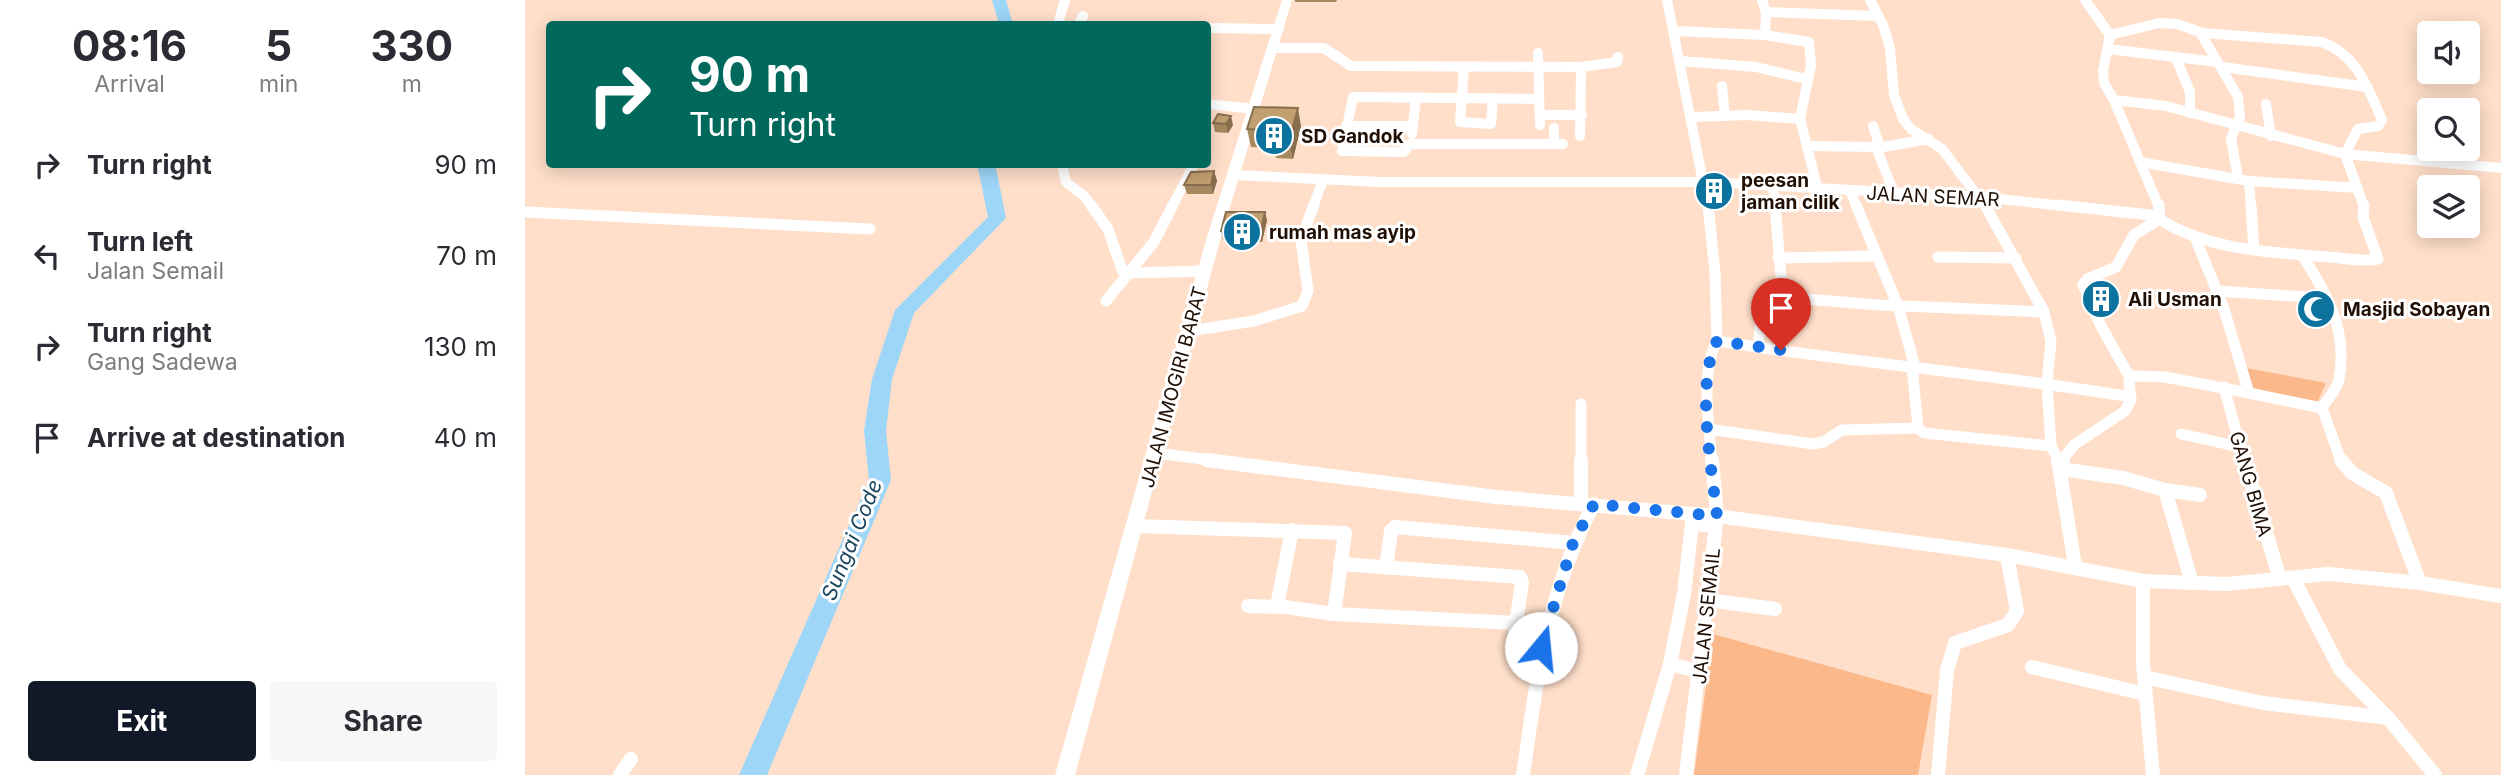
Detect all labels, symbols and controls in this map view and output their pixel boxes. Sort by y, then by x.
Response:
text: 08:16 [72,20,187,71]
text: 5 [265,20,292,71]
text: 330 [370,20,453,71]
map controls [2417,21,2480,238]
button: sound [2417,21,2480,84]
text: 90 m [689,45,810,104]
icon: right [574,49,665,140]
text: Arrival [94,70,165,98]
text: min [259,70,298,98]
text: m [402,70,422,98]
button: search [2417,98,2480,161]
text: Turn right [689,105,836,144]
building icon: SD Gandok [1253,115,1295,157]
place label: SD Gandok [1301,125,1403,148]
icon: right [28,146,66,184]
text: Turn right [87,149,212,180]
text: 90 m [434,149,497,180]
place label: peesan jaman cilik [1740,169,1840,214]
building icon: peesan jaman cilik [1693,170,1735,212]
button: layers [2417,175,2480,238]
street label: JALAN SEMAR [1866,182,2000,211]
building icon: rumah mas ayip [1221,211,1263,253]
place label: rumah mas ayip [1269,221,1416,244]
text: Turn left [87,226,193,257]
icon: left [28,237,66,275]
text: 70 m [436,240,497,271]
text: Jalan Semail [87,257,224,285]
pin [1751,278,1811,350]
building icon: Ali Usman [2080,278,2122,320]
street label: JALAN IMOGIRI BARAT [1136,284,1211,490]
place label: Ali Usman [2128,288,2222,311]
mosque icon: Masjid Sobayan [2295,288,2337,330]
icon: arrive [1762,289,1800,327]
place label: Masjid Sobayan [2343,298,2490,321]
text: Turn right [87,317,212,348]
icon: right [28,328,66,366]
text: 130 m [424,331,497,362]
text: Gang Sadewa [87,348,238,376]
icon: arrive [28,419,66,457]
text: Arrive at destination [87,422,346,453]
text: 40 m [434,422,497,453]
street label: GANG BIMA [2225,429,2277,539]
water label: Sungai Code [816,476,887,604]
street label: JALAN SEMAIL [1688,547,1725,685]
position arrow [1504,611,1578,685]
button: Exit [28,681,256,761]
button: Share [270,681,497,761]

